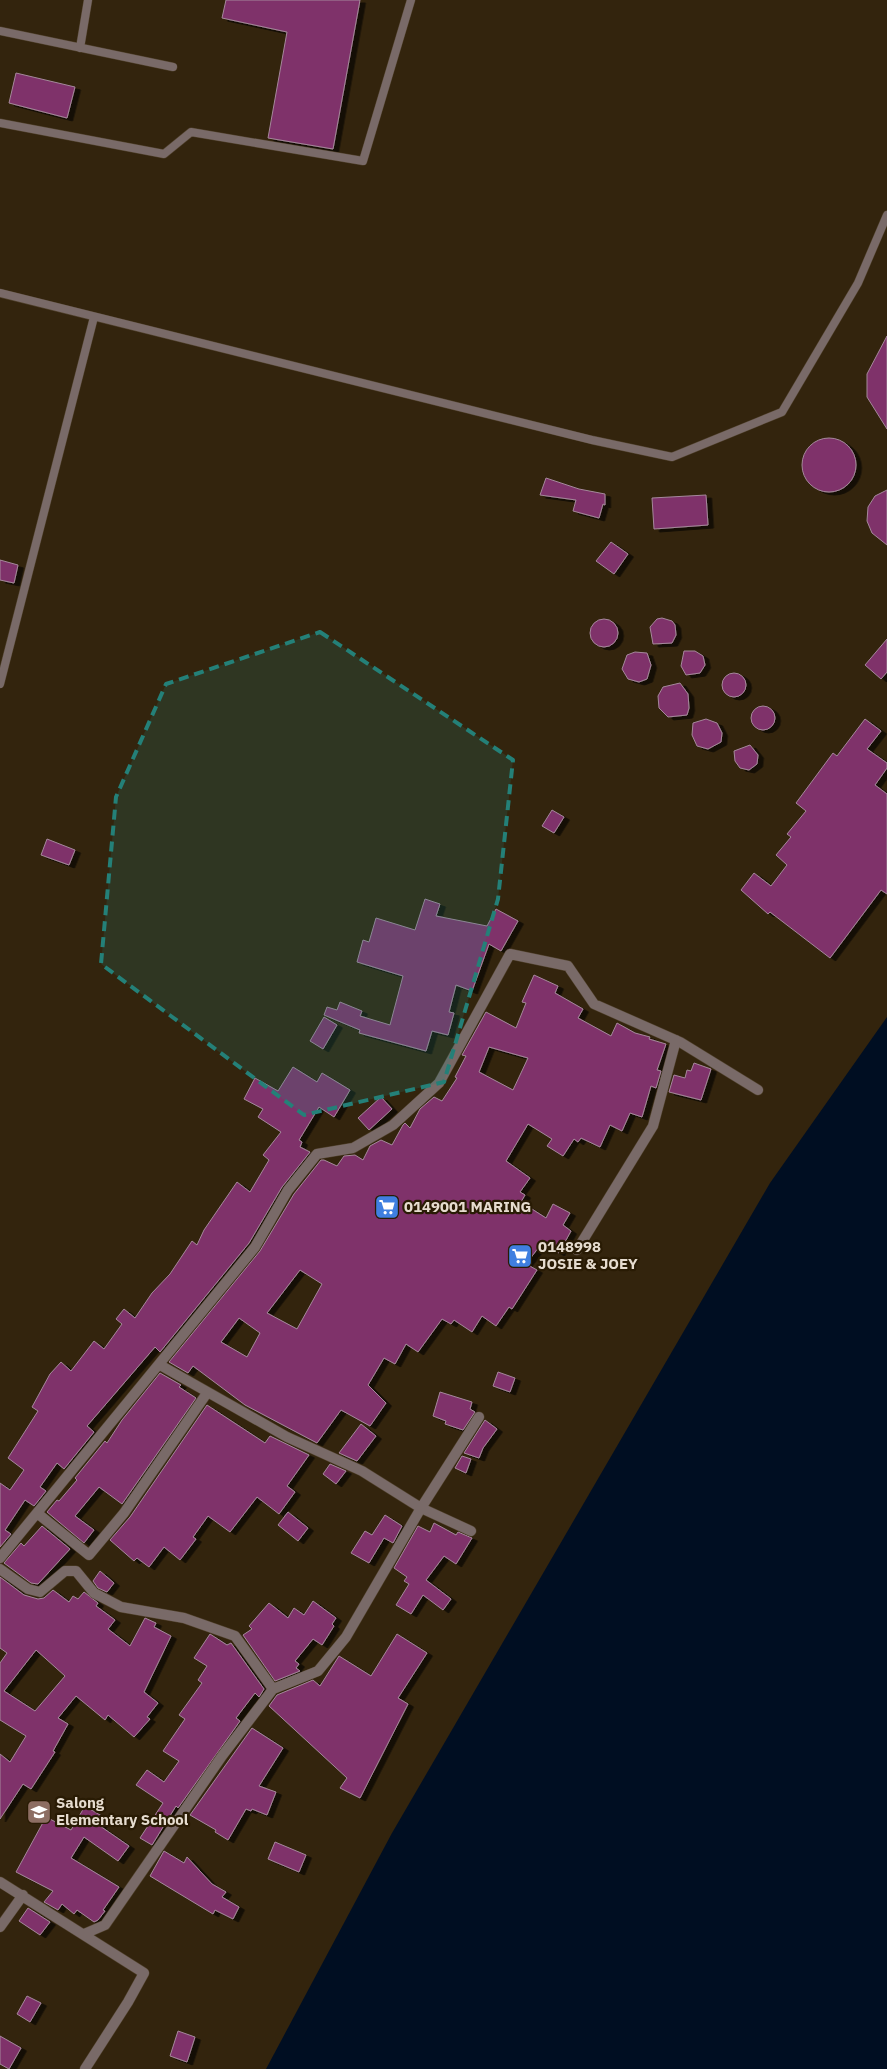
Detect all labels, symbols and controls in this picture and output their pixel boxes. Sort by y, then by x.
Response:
supermarket icon: 0149001 MARING [374,1194,400,1220]
place label: 0149001 MARING [404,1197,531,1216]
place label: 0148998 JOSIE & JOEY [538,1237,638,1273]
supermarket icon: 0148998 JOSIE & JOEY [507,1243,533,1269]
place label: Salong Elementary School [56,1793,189,1829]
school or university icon: Salong Elementary School [26,1799,52,1825]

